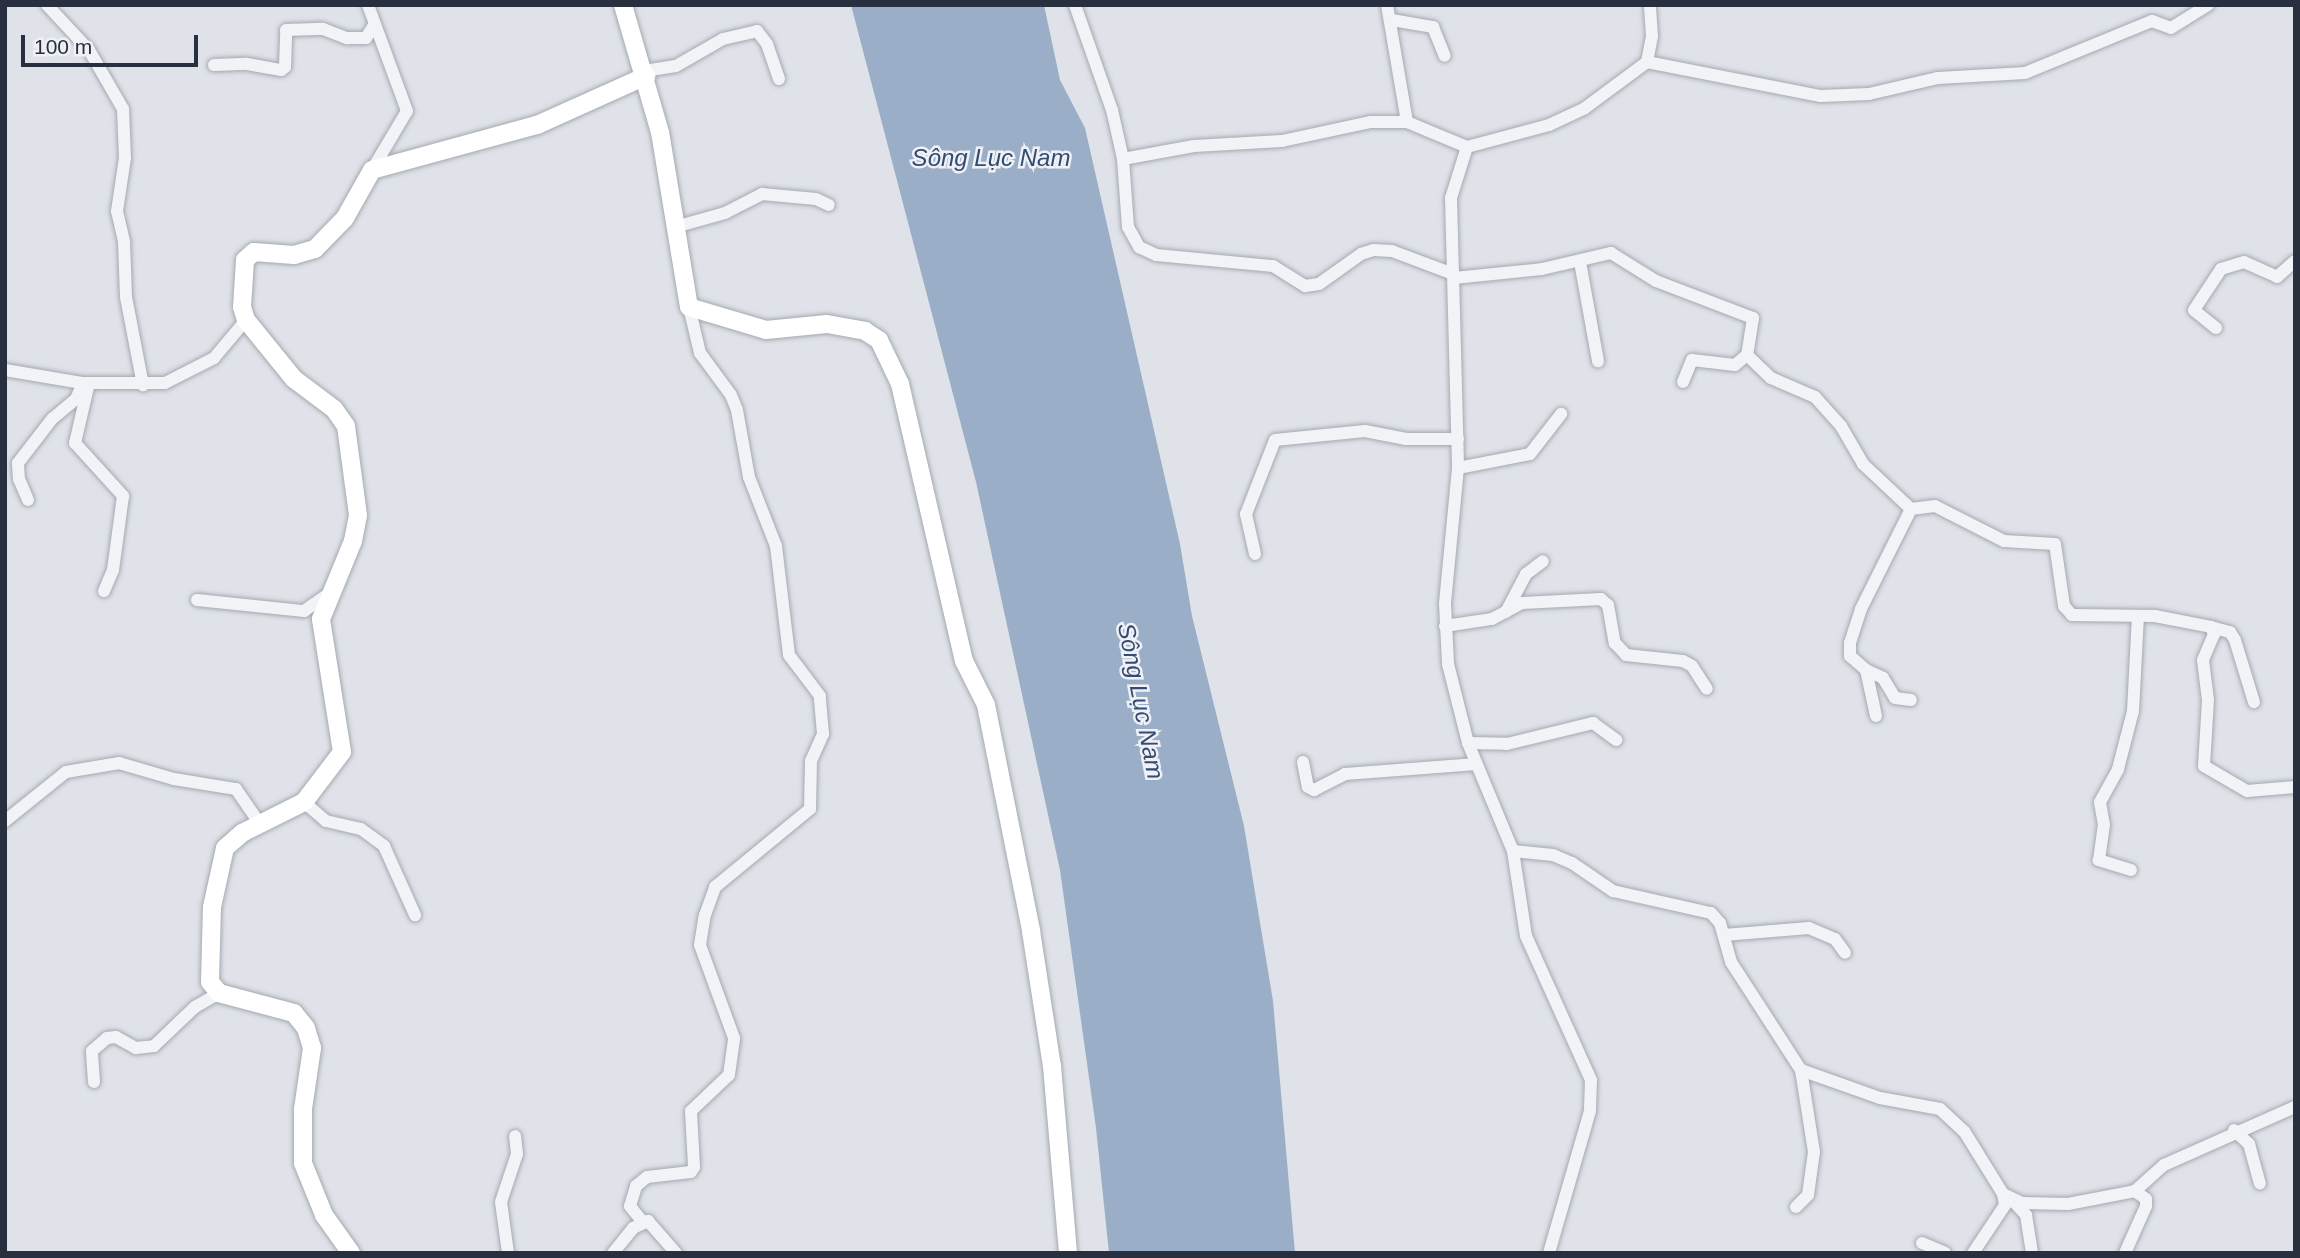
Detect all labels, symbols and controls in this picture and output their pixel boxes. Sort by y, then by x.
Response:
scale bar [24,21,201,65]
text: 100 m [34,35,92,58]
water label: Sông Lục Nam [912,144,1070,172]
water label: Sông Lục Nam [1112,620,1170,782]

